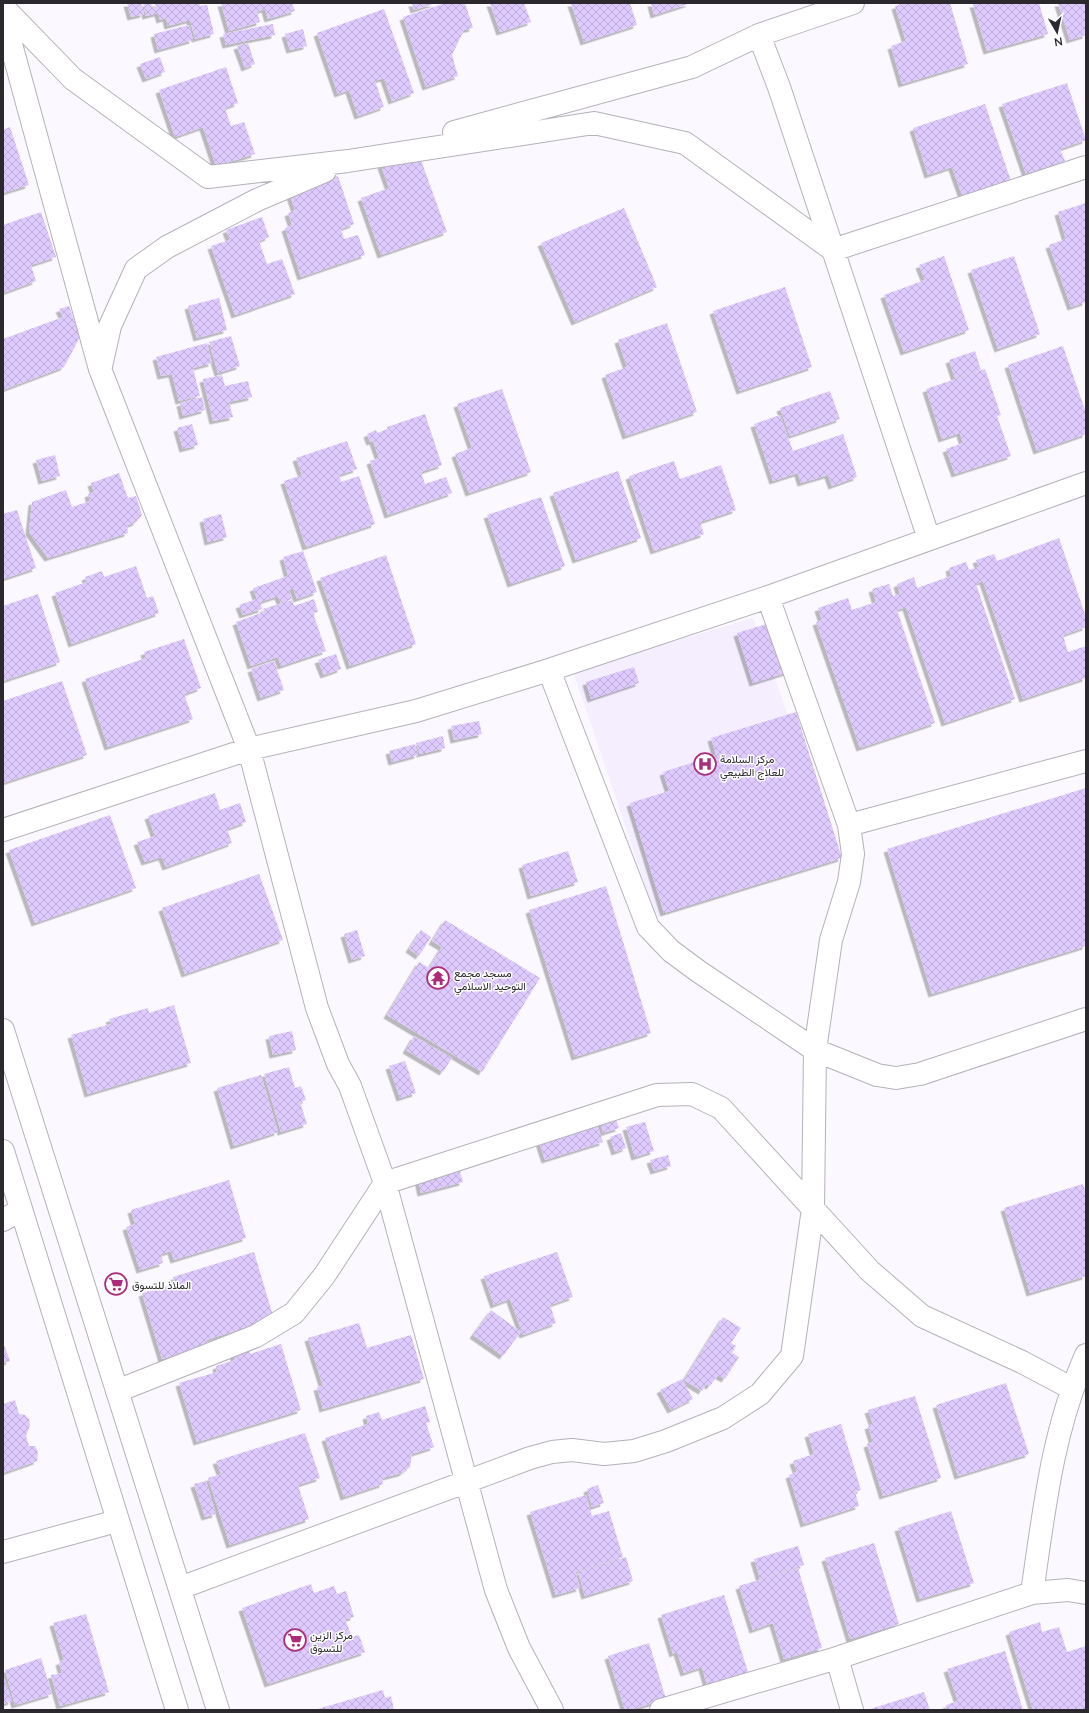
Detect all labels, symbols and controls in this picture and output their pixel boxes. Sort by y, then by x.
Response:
north arrow [1037,12,1077,52]
text: N [1053,35,1064,49]
hospital icon: مركز السلامة للعلاج الطبيعي [692,751,718,777]
place label: مركز السلامة للعلاج الطبيعي [720,752,784,782]
temple icon: مسجد مجمع التوحيد الاسلامي [425,965,451,991]
place label: مسجد مجمع التوحيد الاسلامي [454,966,526,996]
supermarket icon: الملاذ للتسوق [103,1271,129,1297]
place label: الملاذ للتسوق [132,1278,191,1292]
supermarket icon: مركز الزين للتسوق [282,1627,308,1653]
place label: مركز الزين للتسوق [310,1628,353,1655]

